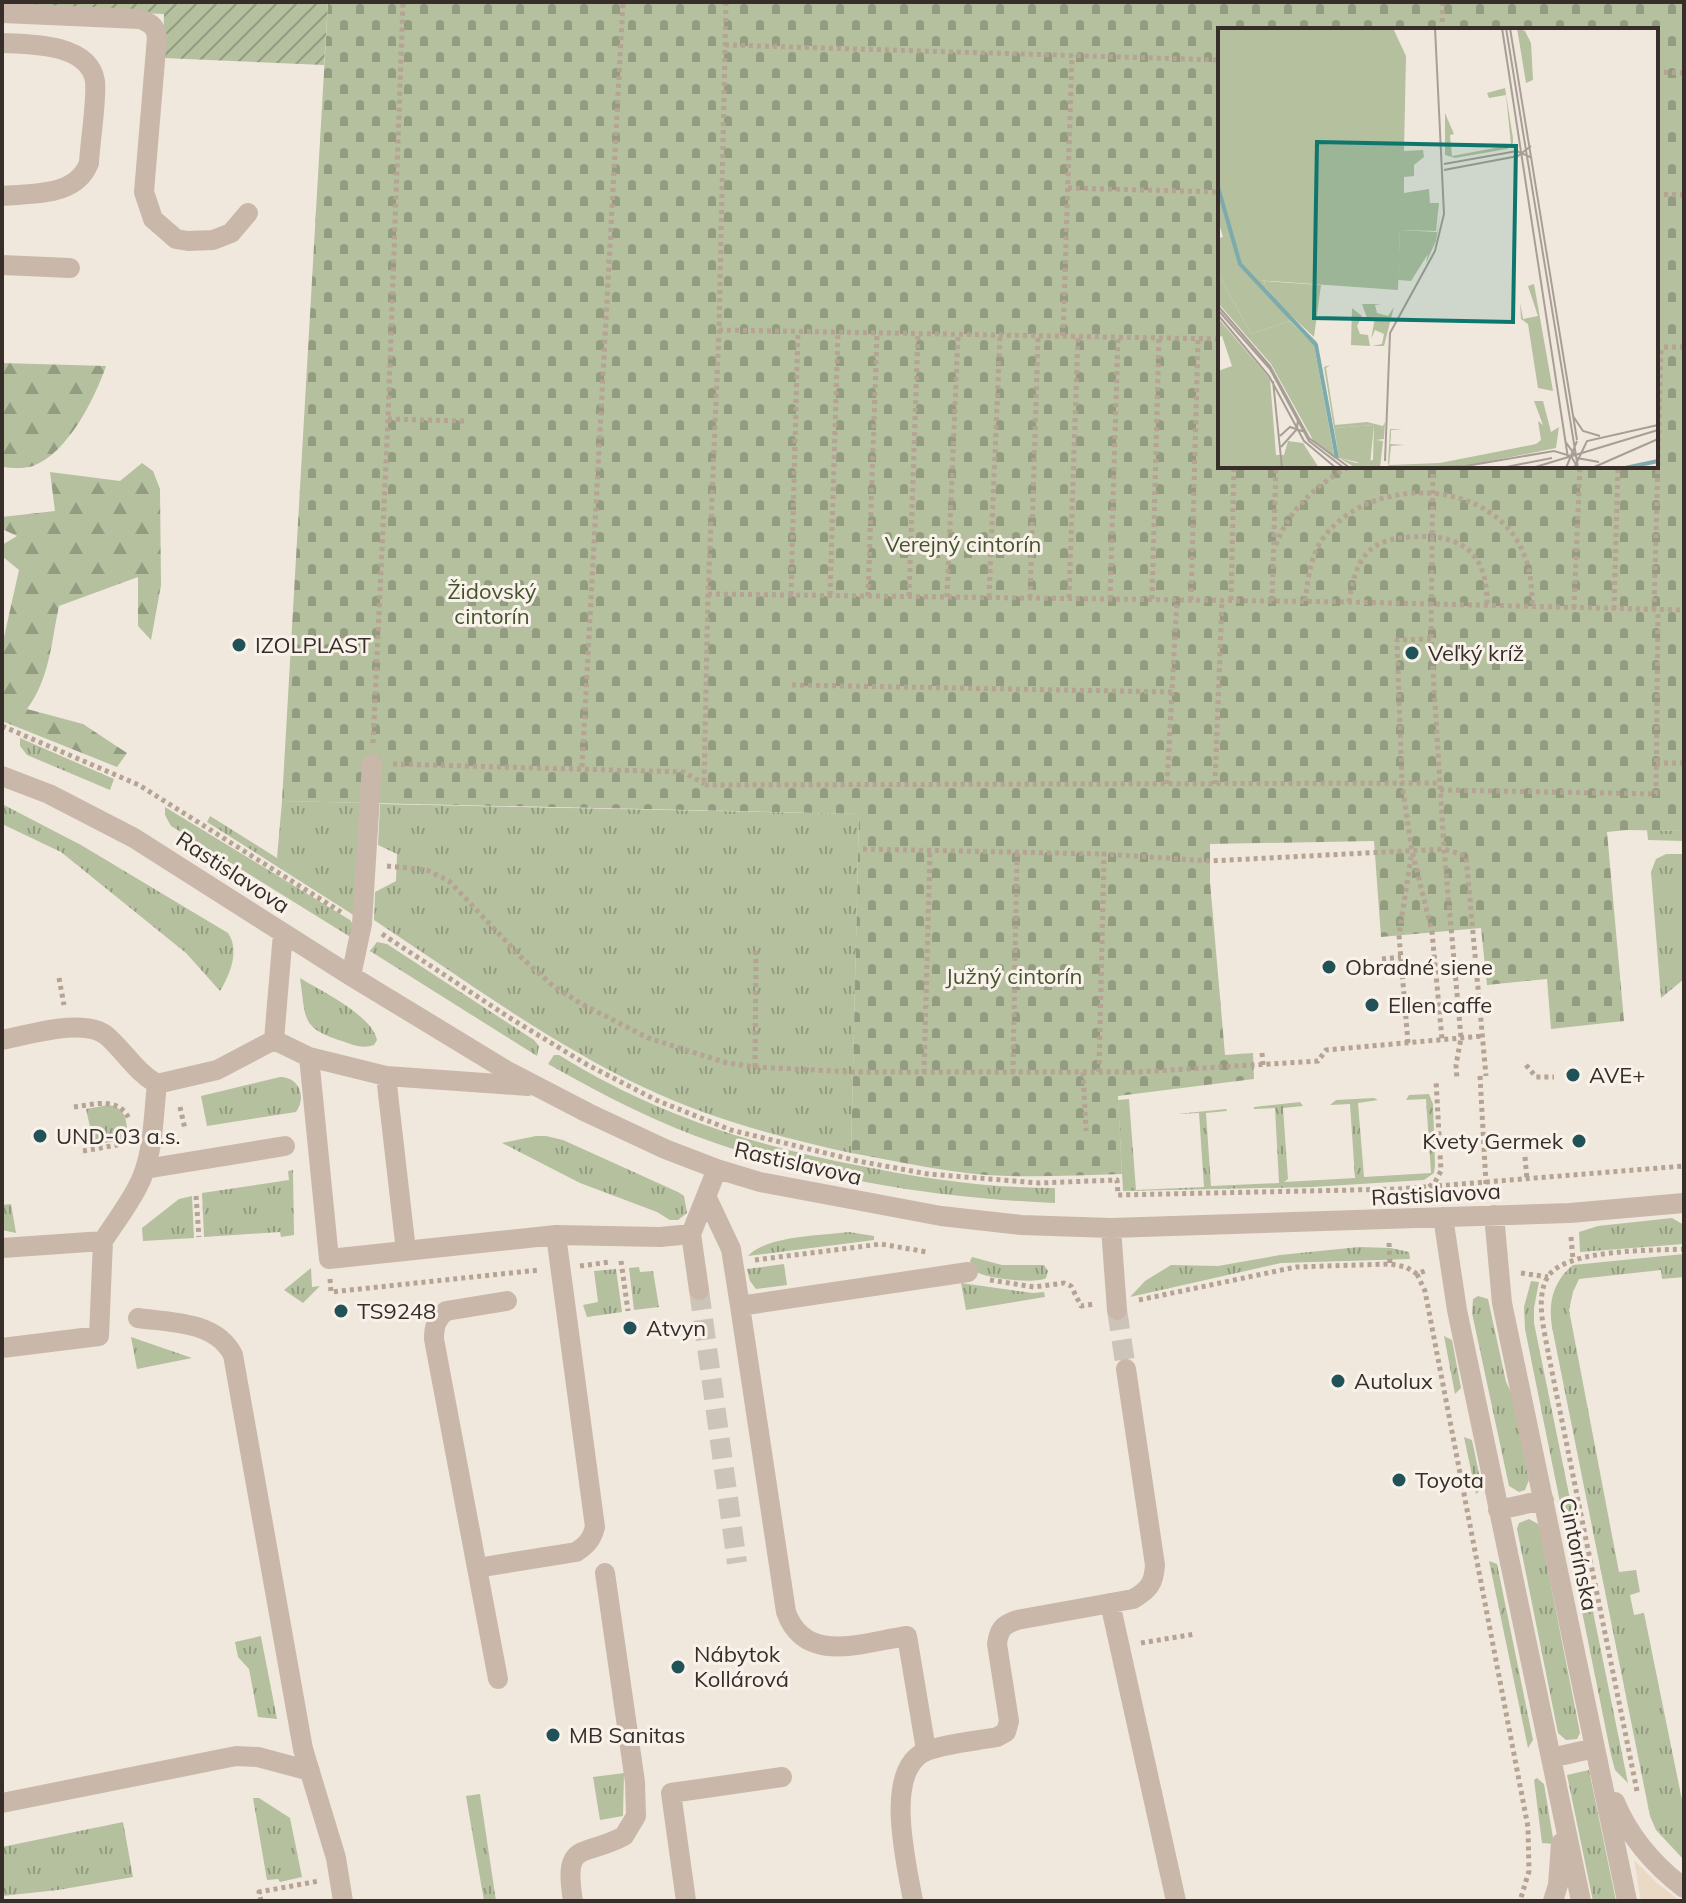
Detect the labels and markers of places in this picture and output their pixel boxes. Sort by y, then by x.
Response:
place label: IZOLPLAST [255,631,371,659]
marker: IZOLPLAST [230,636,248,654]
place label: Veľký kríž [1428,639,1524,667]
marker: Veľký kríž [1403,644,1421,662]
place label: Obradné siene [1345,953,1493,981]
marker: Obradné siene [1320,958,1338,976]
place label: Ellen caffe [1388,991,1492,1019]
marker: Ellen caffe [1363,996,1381,1014]
place label: AVE+ [1589,1061,1645,1089]
marker: AVE+ [1564,1066,1582,1084]
place label: UND-03 a.s. [56,1122,181,1150]
marker: UND-03 a.s. [31,1127,49,1145]
place label: Kvety Germek [1422,1127,1564,1155]
marker: Kvety Germek [1570,1132,1588,1150]
place label: TS9248 [357,1297,436,1325]
marker: TS9248 [332,1302,350,1320]
place label: Atvyn [646,1314,706,1342]
marker: Atvyn [621,1319,639,1337]
place label: Autolux [1354,1367,1433,1395]
marker: Autolux [1329,1372,1347,1390]
place label: Toyota [1415,1466,1484,1494]
marker: Toyota [1390,1471,1408,1489]
place label: Nábytok Kollárová [694,1640,789,1693]
marker: Nábytok Kollárová [669,1658,687,1676]
place label: MB Sanitas [569,1721,685,1749]
marker: MB Sanitas [544,1726,562,1744]

